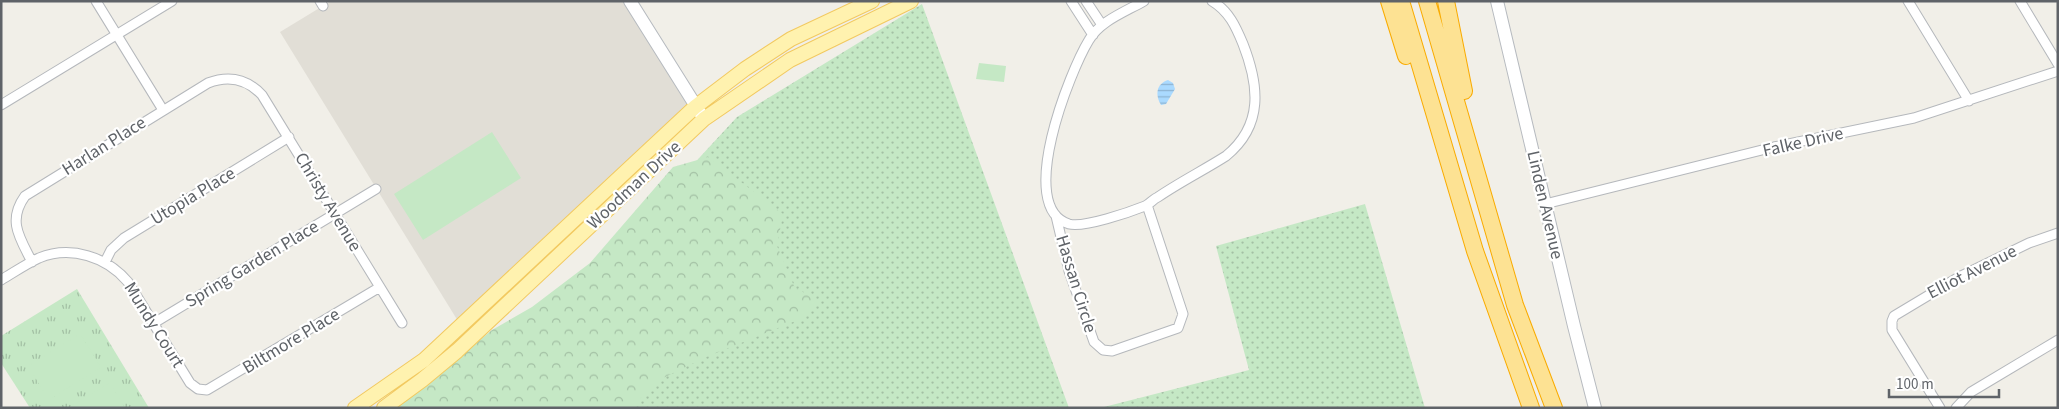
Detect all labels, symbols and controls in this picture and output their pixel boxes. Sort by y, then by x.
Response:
street label: Harlan Place [57,110,151,182]
street label: Falke Drive [1760,121,1846,163]
street label: Woodman Drive [582,135,686,235]
street label: Christy Avenue [289,148,367,256]
street label: Linden Avenue [1520,148,1570,262]
street label: Utopia Place [146,161,240,231]
street label: Spring Garden Place [180,214,324,314]
street label: Hassan Circle [1049,232,1103,336]
street label: Elliot Avenue [1923,239,2021,305]
street label: Mundy Court [118,277,190,373]
street label: Biltmore Place [238,302,344,380]
scale bar [1889,366,1999,398]
text: 100 m [1896,374,1934,395]

